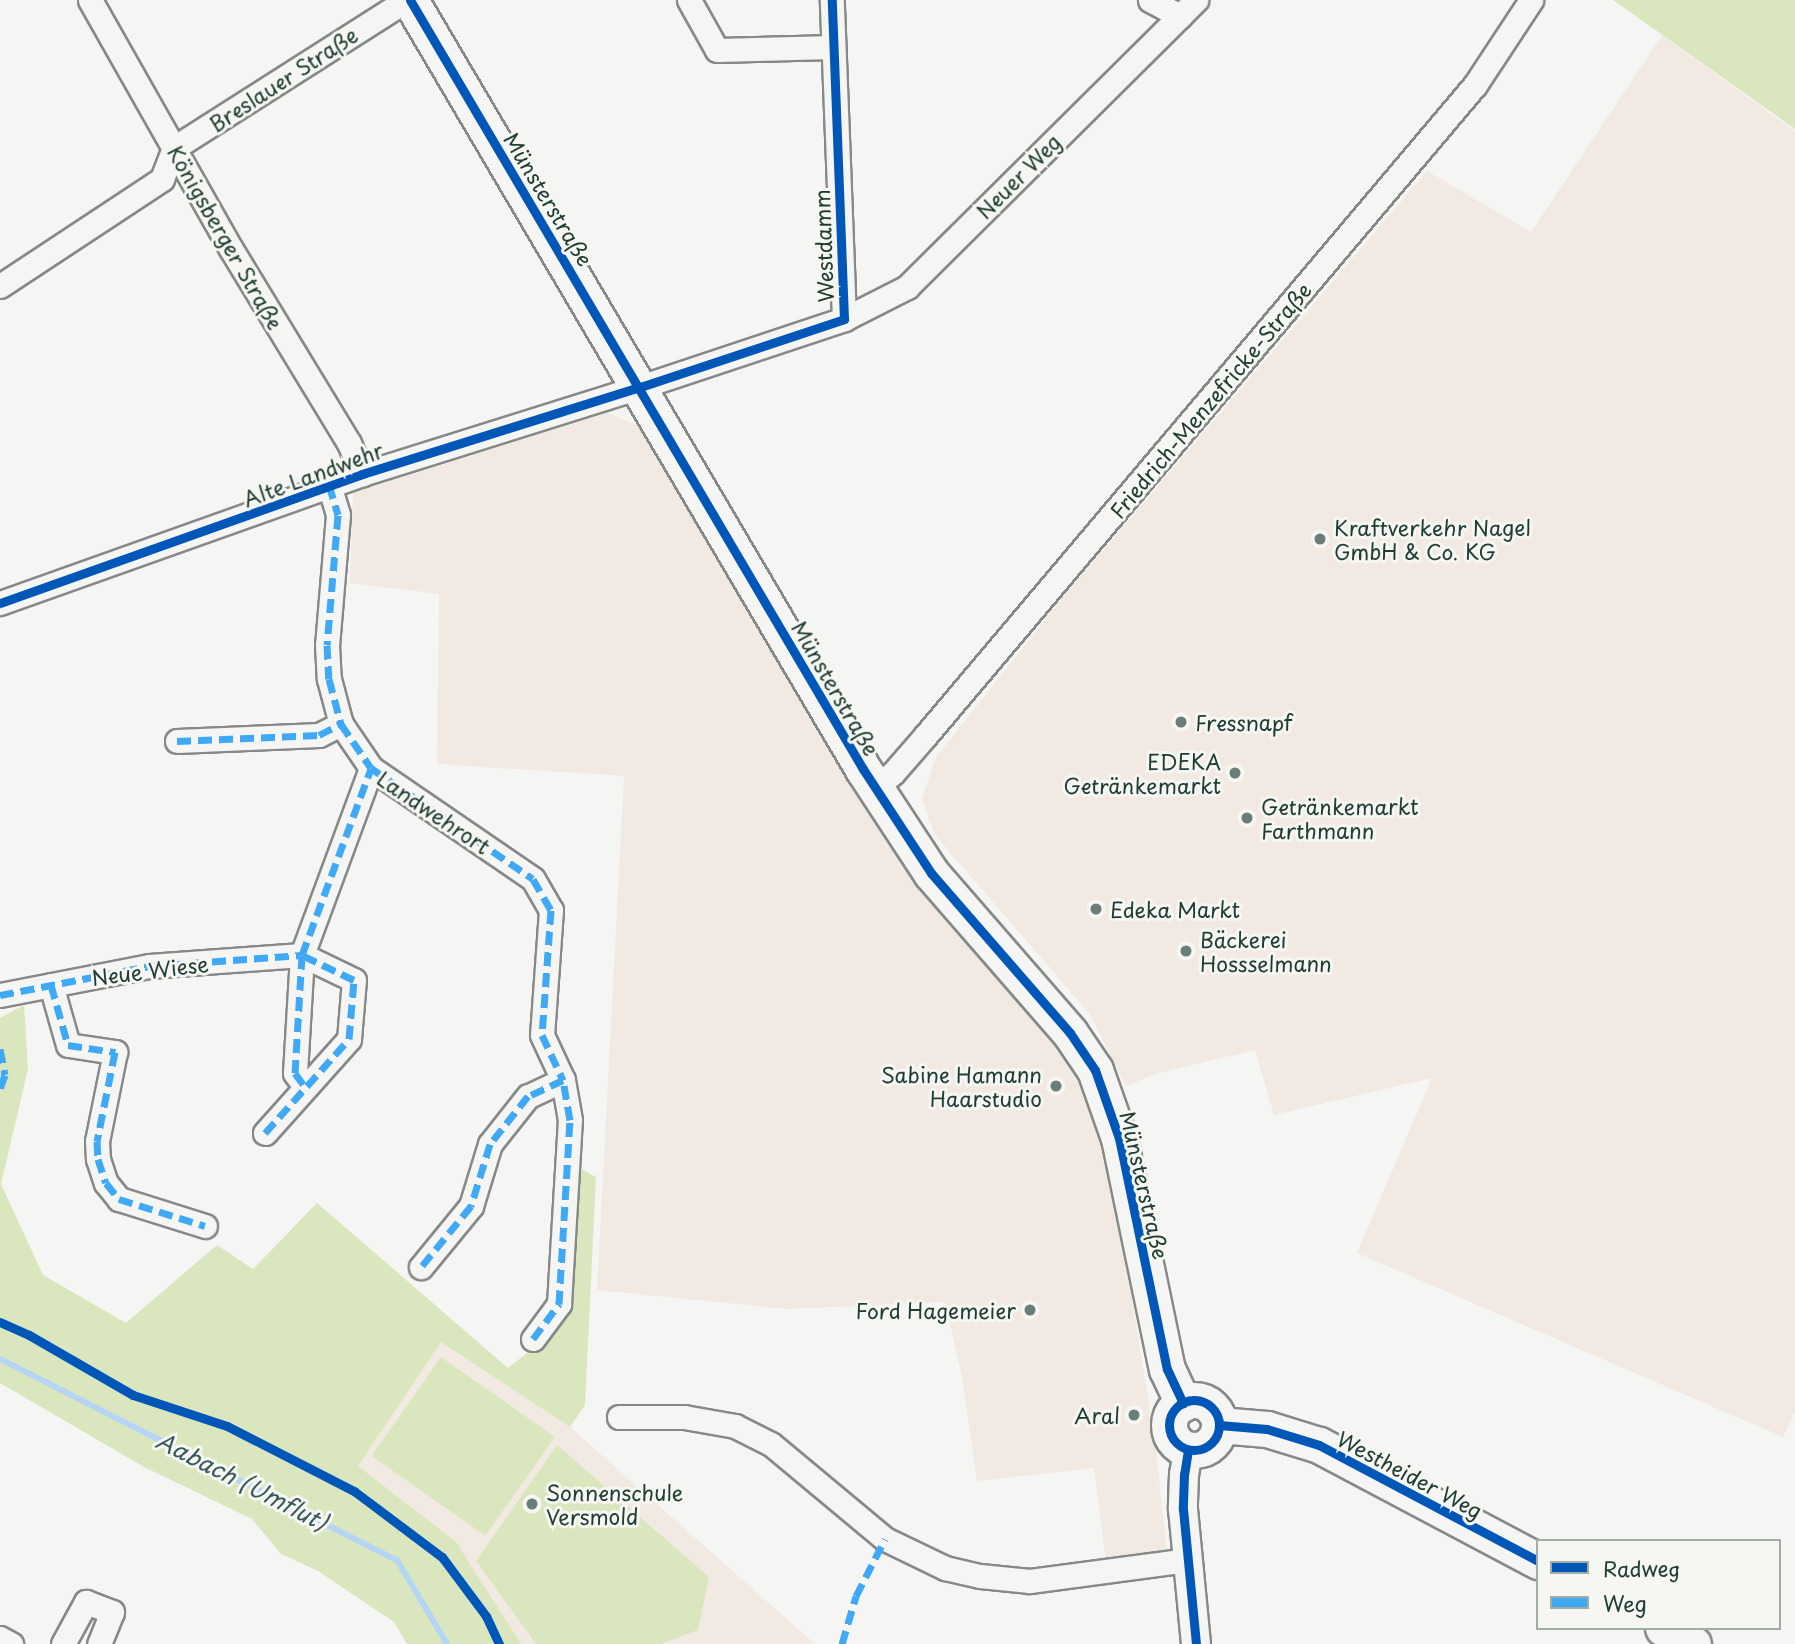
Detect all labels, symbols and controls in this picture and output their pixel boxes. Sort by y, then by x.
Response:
street label: Breslauer Straße [203,21,363,137]
street label: Münsterstraße [499,128,599,270]
street label: Neuer Weg [970,128,1066,224]
street label: Königsberger Straße [163,140,289,334]
street label: Westdamm [808,189,838,303]
street label: Friedrich-Menzefricke-Straße [1104,277,1316,523]
street label: Alte Landwehr [239,437,387,511]
place label: Kraftverkehr Nagel GmbH & Co. KG [1334,514,1530,564]
marker: Kraftverkehr Nagel GmbH & Co. KG [1312,531,1328,547]
street label: Münsterstraße [787,616,885,760]
place label: Fressnapf [1195,709,1292,735]
marker: Fressnapf [1173,714,1189,730]
place label: EDEKA Getränkemarkt [1064,748,1221,798]
street label: Landwehrort [373,765,495,859]
marker: EDEKA Getränkemarkt [1227,765,1243,781]
place label: Getränkemarkt Farthmann [1261,793,1418,843]
marker: Getränkemarkt Farthmann [1239,810,1255,826]
place label: Edeka Markt [1110,896,1241,922]
marker: Edeka Markt [1088,901,1104,917]
place label: Bäckerei Hossselmann [1200,926,1332,976]
marker: Bäckerei Hossselmann [1178,943,1194,959]
street label: Neue Wiese [91,950,209,990]
place label: Sabine Hamann Haarstudio [880,1061,1042,1111]
marker: Sabine Hamann Haarstudio [1048,1078,1064,1094]
street label: Münsterstraße [1116,1109,1174,1261]
place label: Ford Hagemeier [856,1297,1016,1323]
marker: Ford Hagemeier [1022,1302,1038,1318]
place label: Aral [1074,1402,1120,1428]
marker: Aral [1126,1407,1142,1423]
street label: Westheider Weg [1332,1425,1488,1523]
water label: Aabach (Umflut) [152,1426,332,1536]
place label: Sonnenschule Versmold [546,1479,683,1529]
marker: Sonnenschule Versmold [524,1496,540,1512]
legend [1536,1539,1781,1630]
text: Radweg [1603,1552,1680,1584]
text: Weg [1603,1587,1647,1619]

